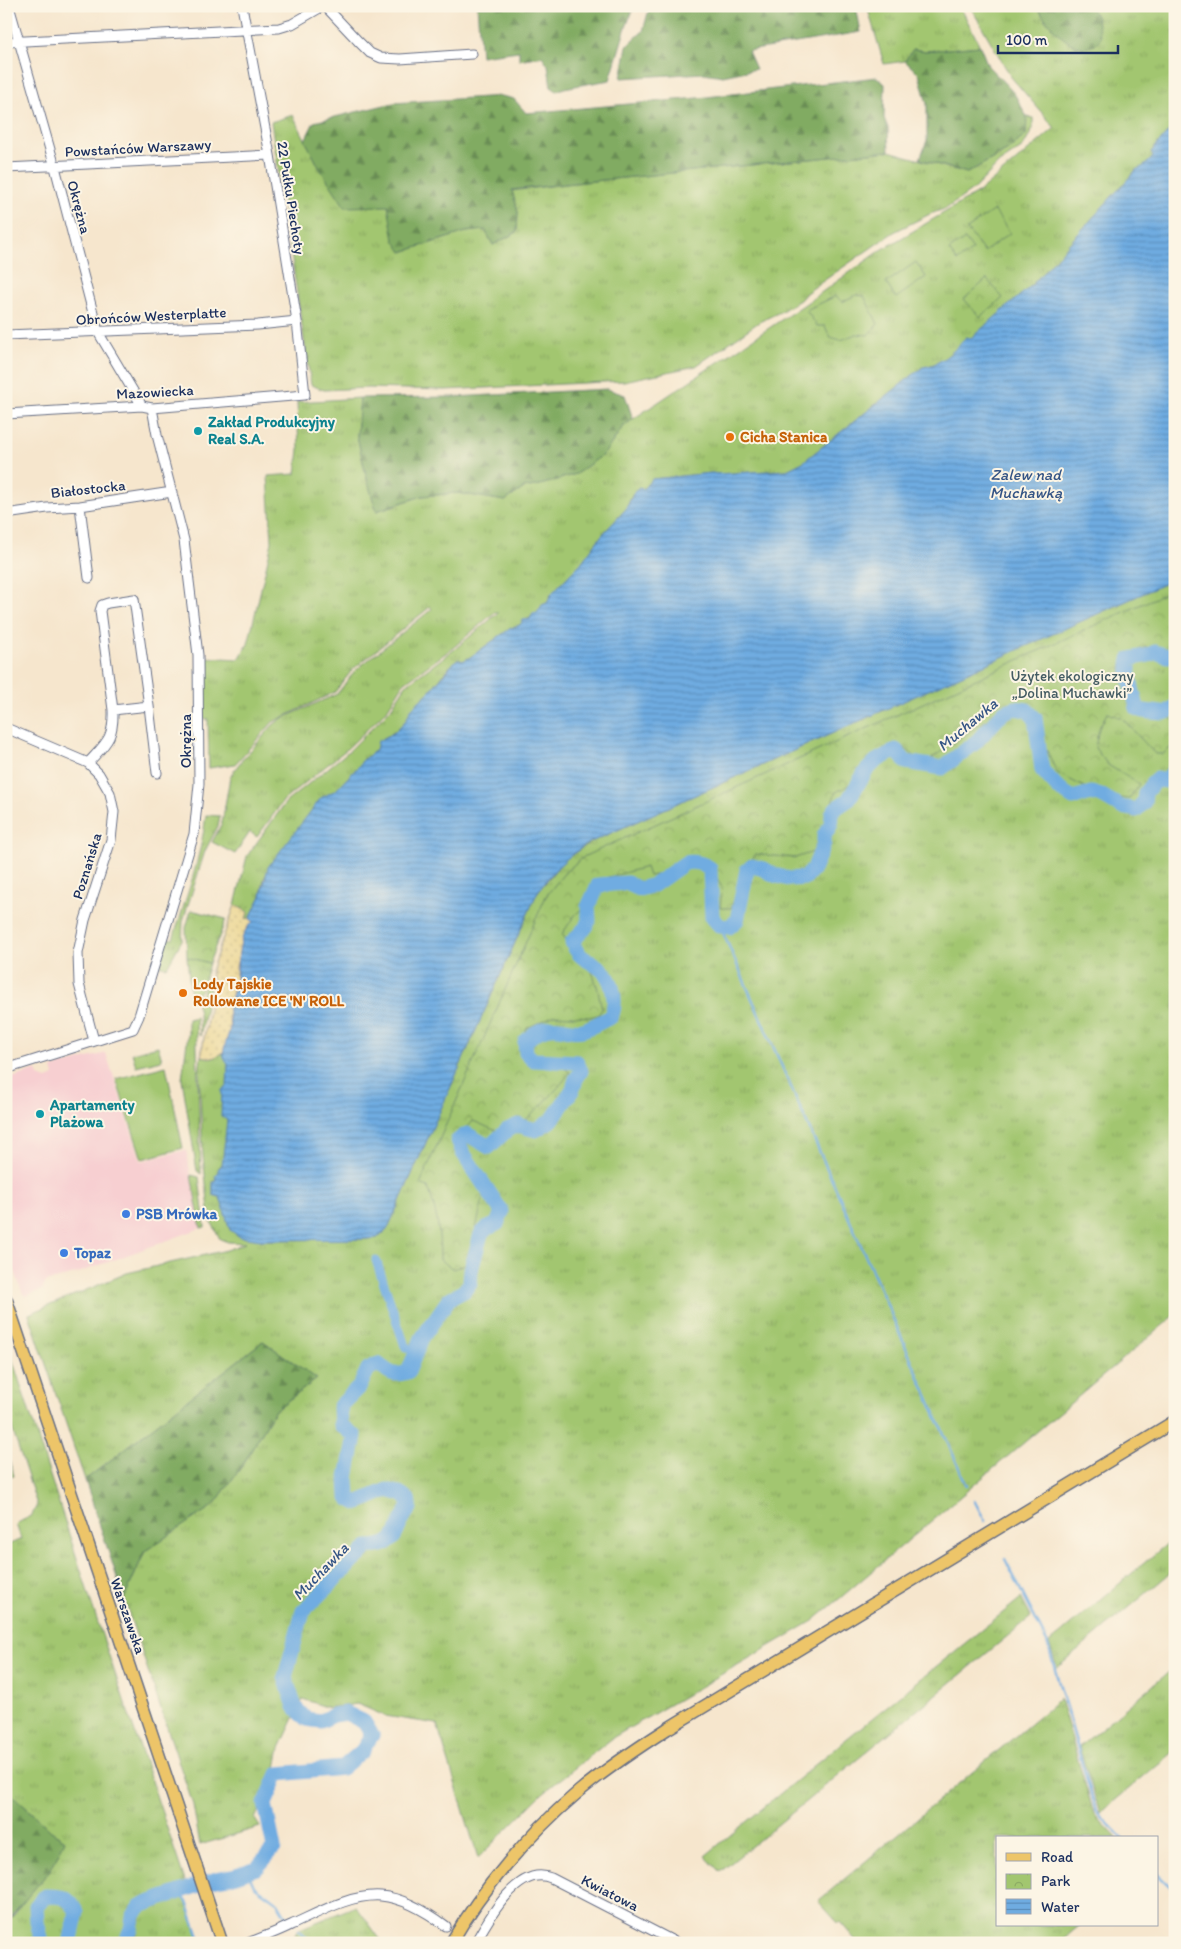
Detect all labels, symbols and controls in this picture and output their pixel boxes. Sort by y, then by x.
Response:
scale bar [998,22,1118,54]
text: 100 m [1006,31,1048,49]
street label: Powstańców Warszawy [64,135,212,161]
street label: 22 Pułku Piechoty [273,140,309,256]
street label: Okrężna [63,178,95,236]
street label: Obrońców Westerplatte [75,303,227,329]
street label: Mazowiecka [116,381,195,403]
place label: Zakład Produkcyjny Real S.A. [208,413,336,448]
marker: Zakład Produkcyjny Real S.A. [192,425,204,437]
place label: Cicha Stanica [740,428,828,446]
marker: Cicha Stanica [724,431,736,443]
water label: Zalew nad Muchawką [990,465,1063,502]
street label: Białostocka [50,476,127,502]
park label: Użytek ekologiczny „Dolina Muchawki” [1010,667,1134,702]
water label: Muchawka [933,693,1002,755]
street label: Okrężna [177,713,195,768]
street label: Poznańska [68,830,106,902]
place label: Lody Tajskie Rollowane ICE 'N' ROLL [193,975,345,1010]
marker: Lody Tajskie Rollowane ICE 'N' ROLL [177,987,189,999]
place label: Apartamenty Plażowa [49,1096,136,1131]
marker: Apartamenty Plażowa [34,1108,46,1120]
place label: PSB Mrówka [136,1205,218,1223]
marker: PSB Mrówka [120,1208,132,1220]
place label: Topaz [73,1244,111,1263]
marker: Topaz [58,1247,70,1259]
water label: Muchawka [288,1538,353,1604]
street label: Warszawska [107,1575,150,1657]
legend [996,1836,1158,1926]
text: Road [1041,1848,1074,1866]
street label: Kwiatowa [578,1871,642,1915]
text: Park [1041,1872,1071,1890]
text: Water [1041,1898,1080,1916]

